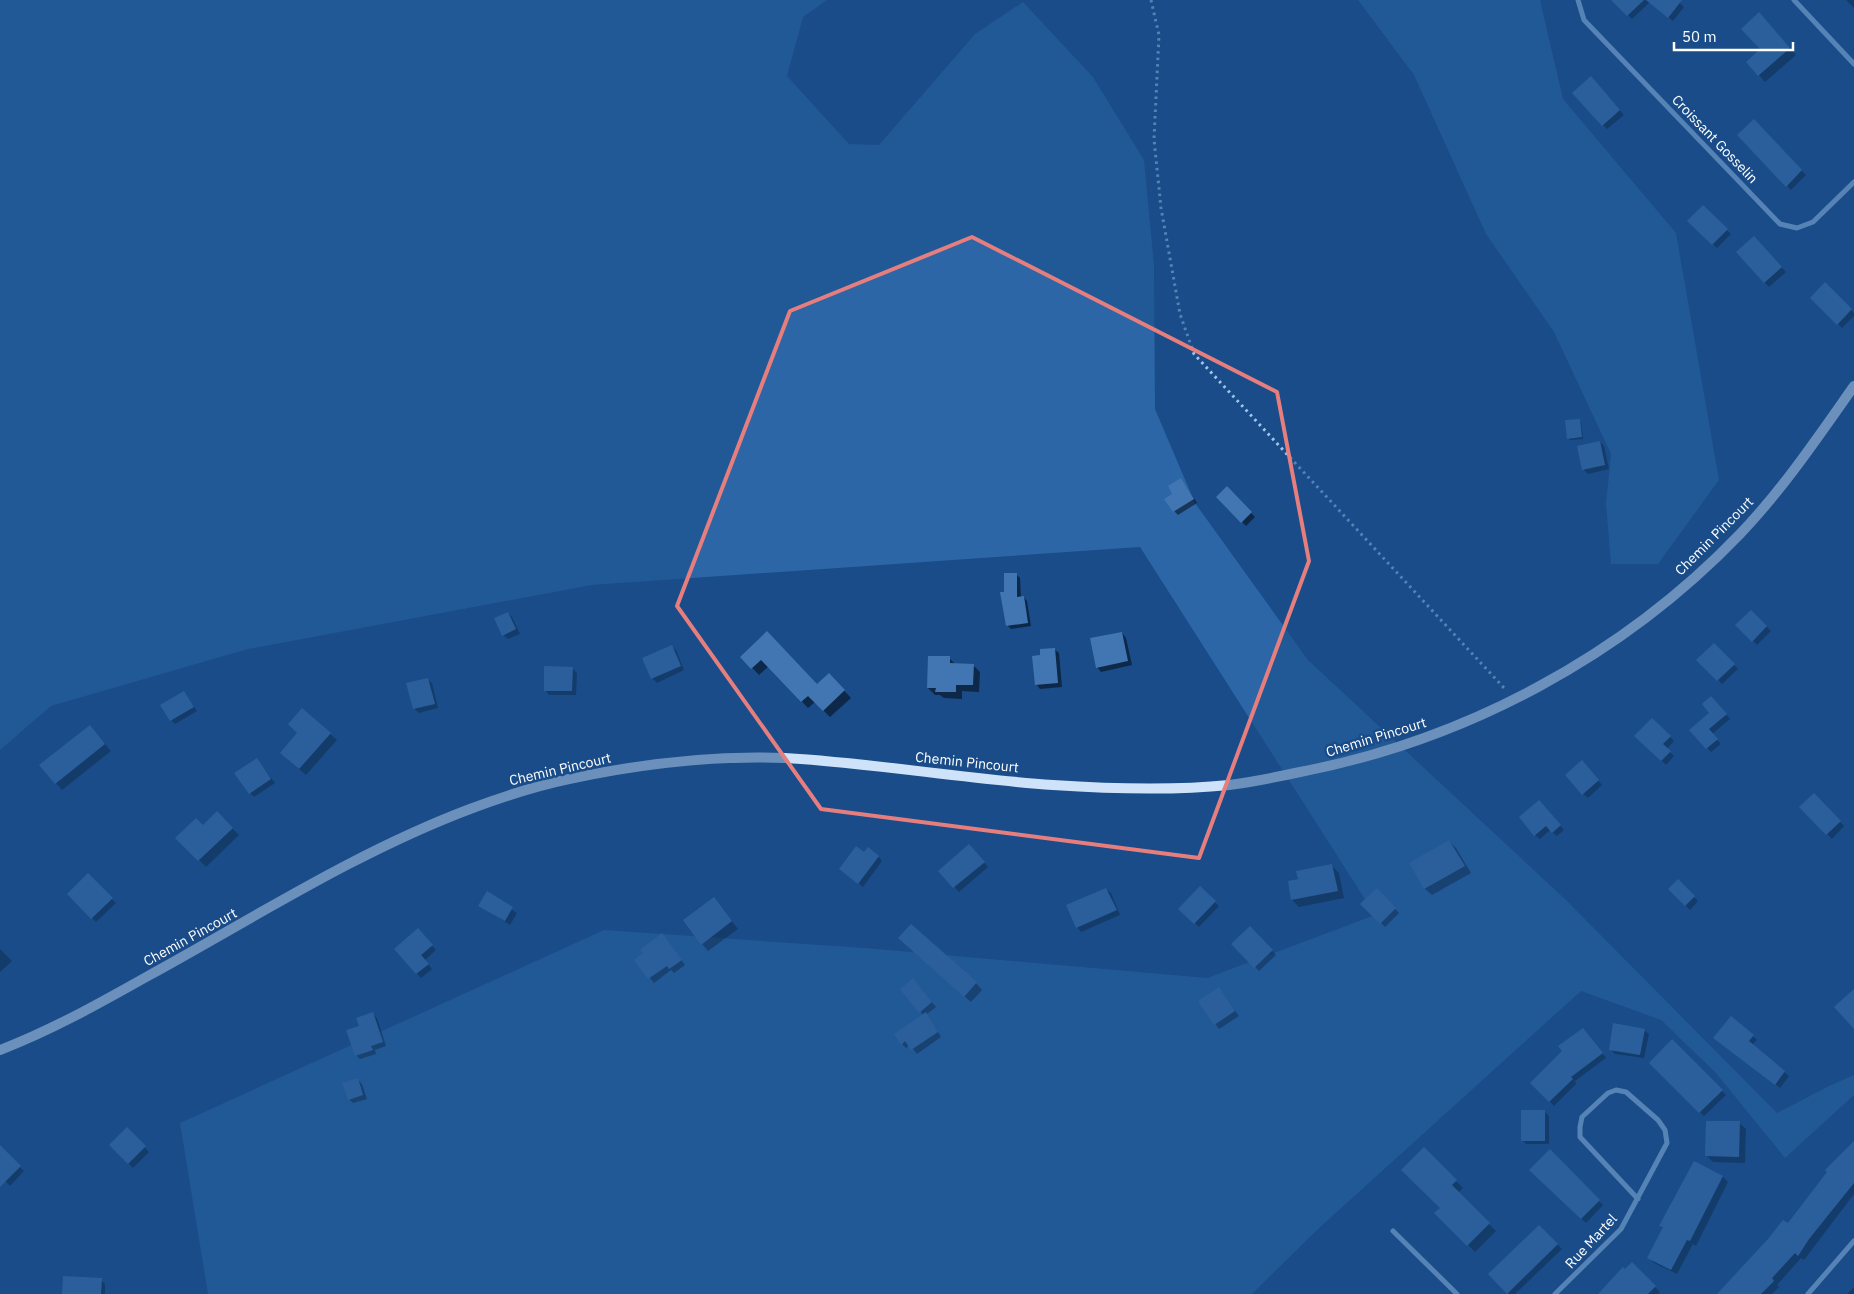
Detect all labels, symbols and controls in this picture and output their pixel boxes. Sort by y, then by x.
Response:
scale bar [1674,20,1793,52]
text: 50 m [1682,27,1717,46]
street label: Croissant Gosselin [1668,91,1762,187]
street label: Chemin Pincourt [1671,493,1757,579]
street label: Chemin Pincourt [1324,713,1428,761]
street label: Chemin Pincourt [914,748,1020,776]
street label: Chemin Pincourt [507,749,613,789]
street label: Chemin Pincourt [140,904,240,970]
street label: Rue Martel [1561,1210,1621,1272]

